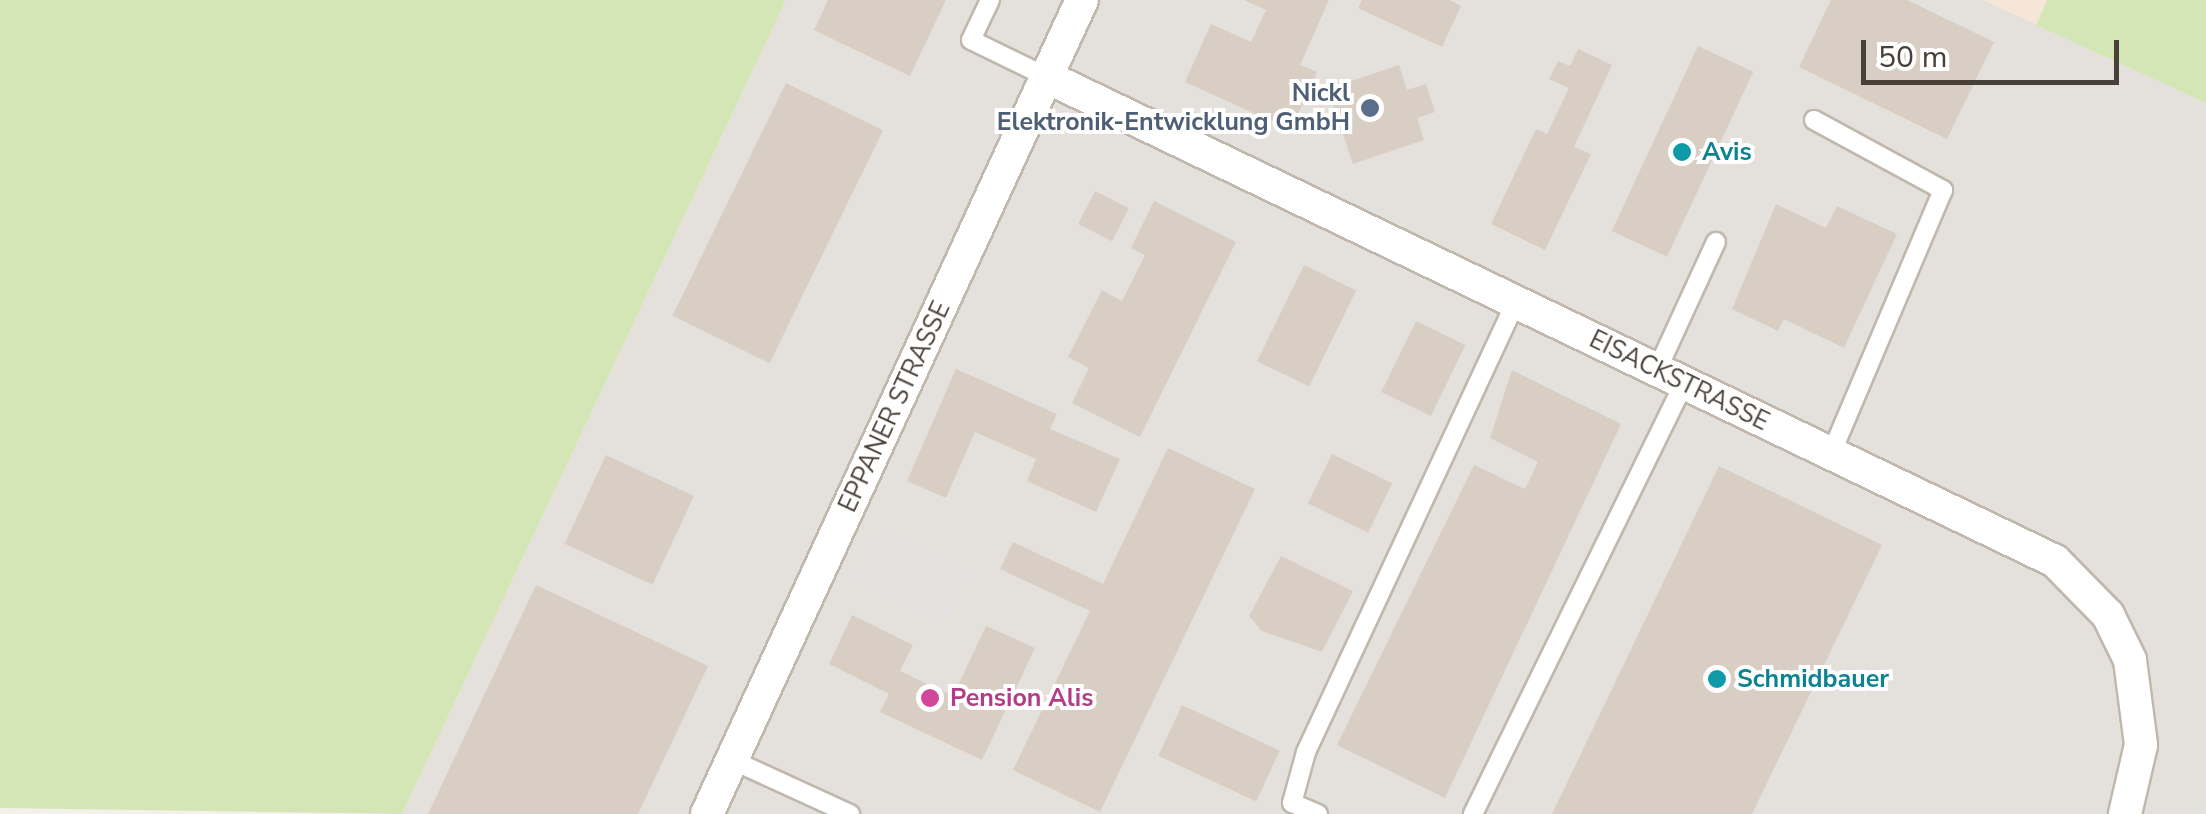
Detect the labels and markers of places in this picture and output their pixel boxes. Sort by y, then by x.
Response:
place label: Nickl Elektronik-Entwicklung GmbH [997,79,1350,138]
marker: Nickl Elektronik-Entwicklung GmbH [1359,97,1381,119]
place label: Avis [1702,137,1752,167]
marker: Avis [1671,141,1693,163]
place label: Schmidbauer [1737,664,1889,694]
marker: Schmidbauer [1706,668,1728,690]
place label: Pension Alis [950,683,1093,713]
marker: Pension Alis [919,687,941,709]

